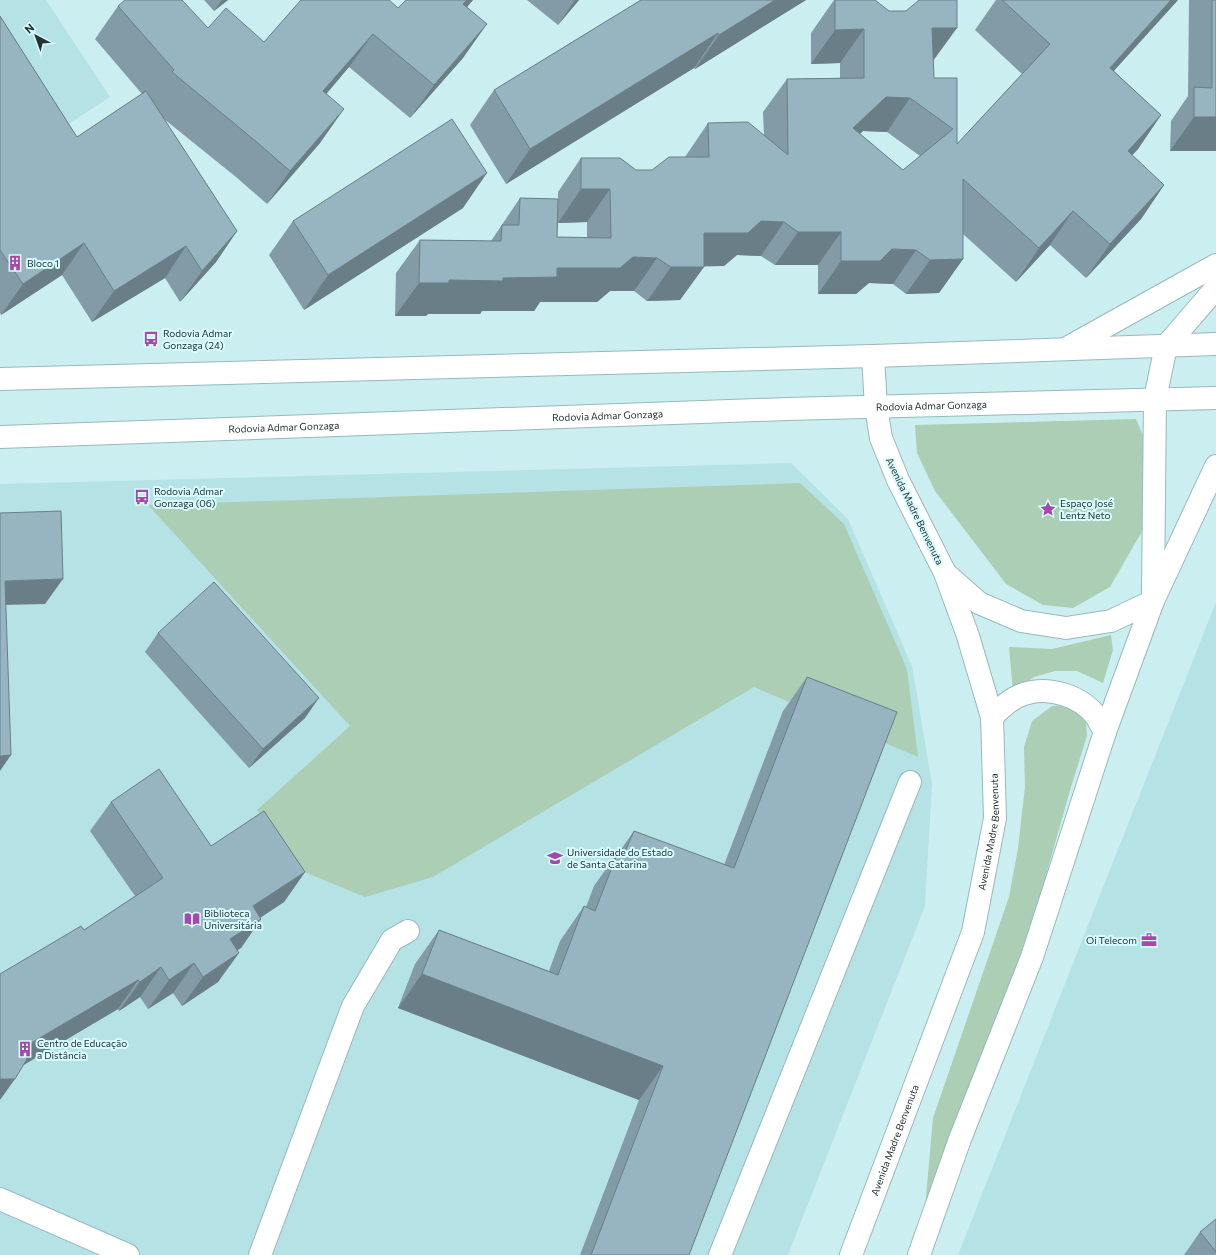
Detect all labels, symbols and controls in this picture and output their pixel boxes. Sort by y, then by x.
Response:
north arrow [16,16,56,56]
text: N [22,20,36,36]
building icon: Bloco 1 [6,254,24,272]
place label: Bloco 1 [27,257,59,269]
place label: Rodovia Admar Gonzaga (24) [163,327,232,351]
bus stop icon: Rodovia Admar Gonzaga (24) [142,330,160,348]
street label: Rodovia Admar Gonzaga [876,398,987,413]
street label: Rodovia Admar Gonzaga [552,407,663,423]
street label: Rodovia Admar Gonzaga [228,419,340,435]
street label: Avenida Madre Benvenuta [884,455,946,567]
place label: Rodovia Admar Gonzaga (06) [154,485,223,509]
bus stop icon: Rodovia Admar Gonzaga (06) [133,488,151,506]
place label: Espaço José Lentz Neto [1060,497,1113,521]
place icon: Espaço José Lentz Neto [1039,500,1057,518]
street label: Avenida Madre Benvenuta [975,773,1002,891]
place label: Universidade do Estado de Santa Catarina [567,846,673,870]
school or university icon: Universidade do Estado de Santa Catarina [546,849,564,867]
place label: Biblioteca Universitária [204,907,262,931]
library icon: Biblioteca Universitária [183,910,201,928]
office icon: Oi Telecom [1140,931,1158,949]
place label: Oi Telecom [1086,934,1137,946]
place label: Centro de Educação a Distância [37,1037,127,1061]
building icon: Centro de Educação a Distância [16,1040,34,1058]
street label: Avenida Madre Benvenuta [868,1083,921,1197]

